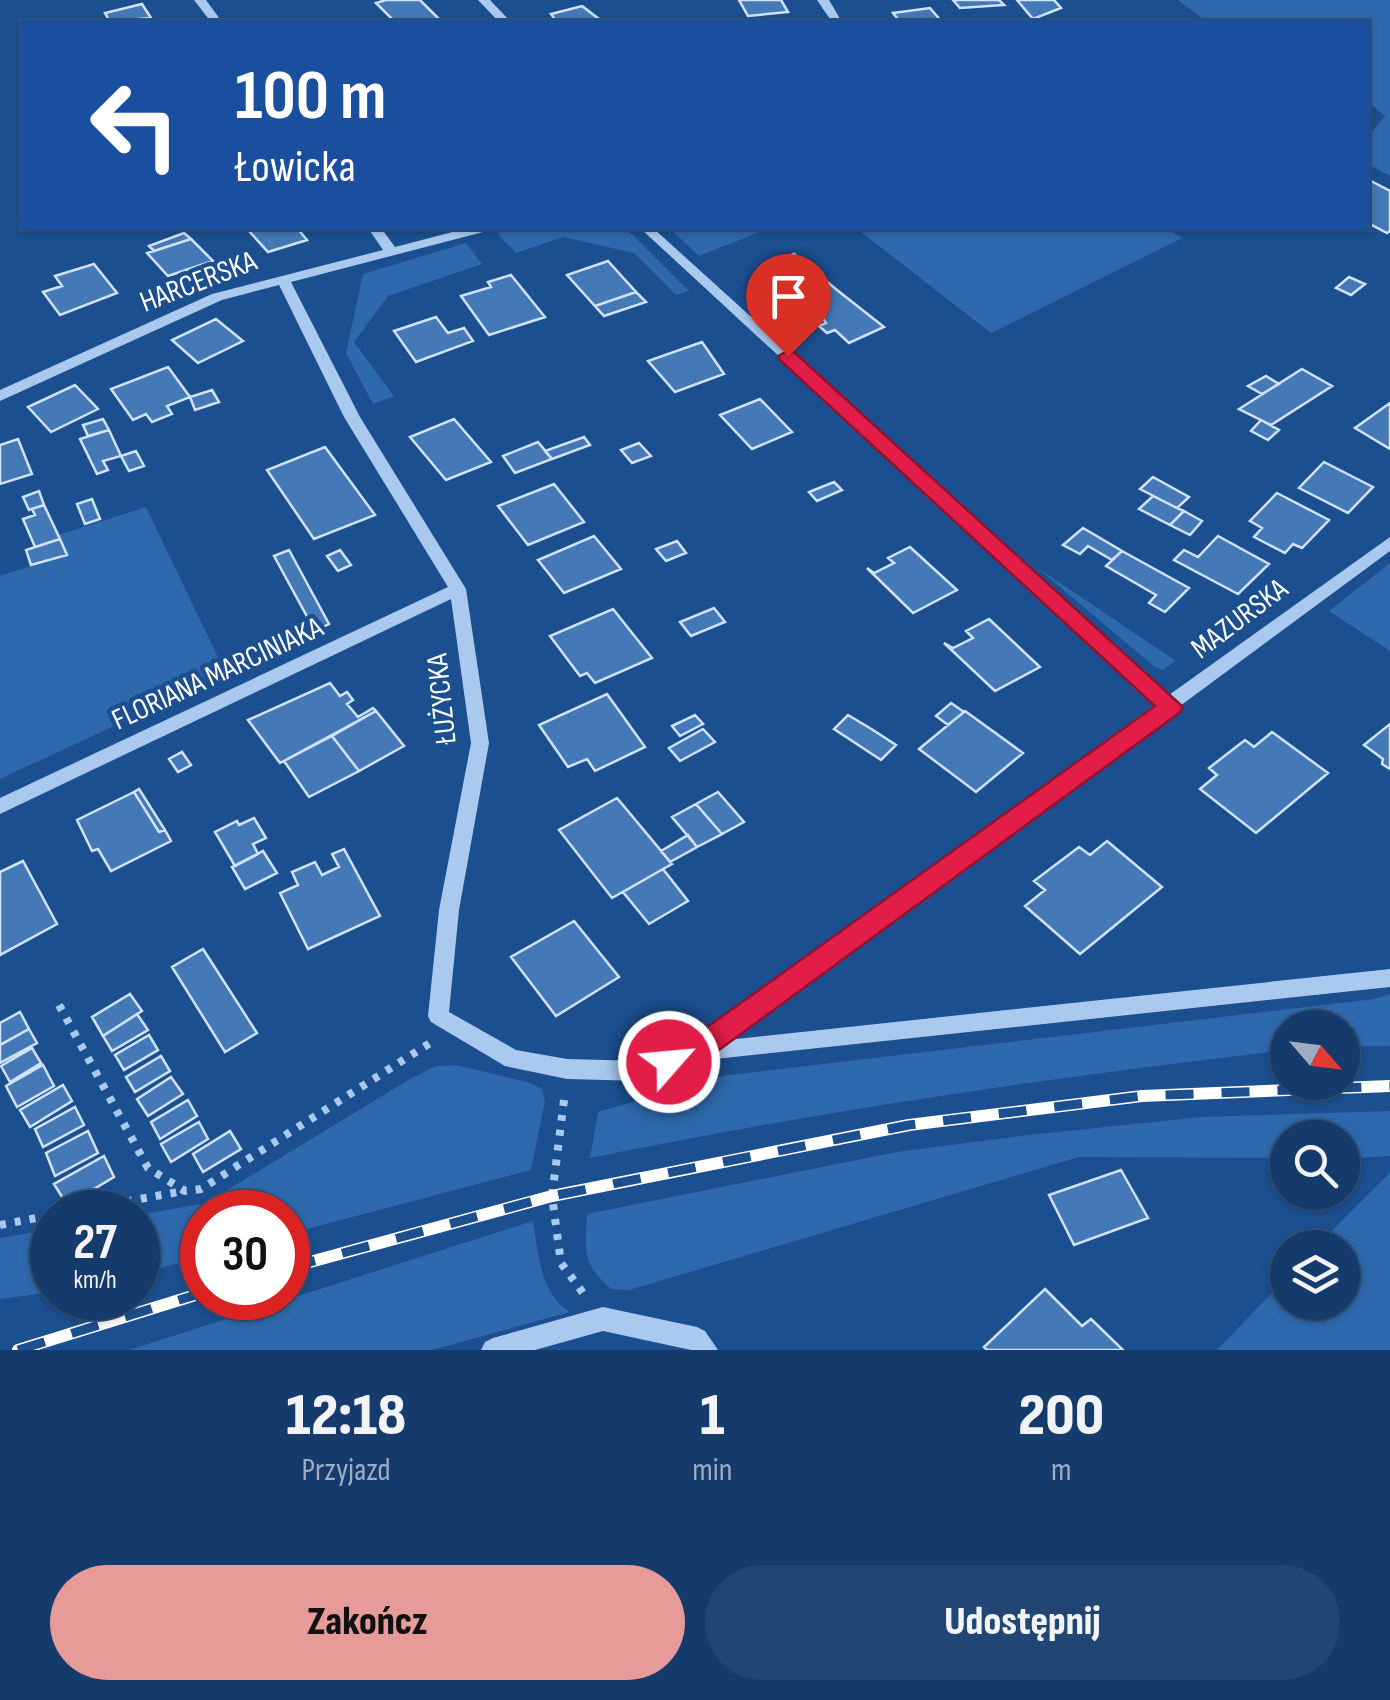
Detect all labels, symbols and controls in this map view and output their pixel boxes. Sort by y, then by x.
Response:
text: 100 m [235,55,386,139]
icon: left [70,60,200,190]
text: Łowicka [235,140,356,195]
street label: HARCERSKA [135,243,262,321]
pin [746,254,831,357]
icon: arrive [761,269,816,324]
street label: MAZURSKA [1184,571,1295,667]
street label: FLORIANA MARCINIAKA [106,609,329,739]
street label: ŁUŻYCKA [419,652,465,747]
position arrow [617,1010,721,1114]
north arrow [1270,1010,1360,1100]
map controls [1270,1010,1360,1320]
button: search [1270,1120,1360,1210]
speed limit sign: 30 [180,1190,310,1320]
text: 27 [73,1213,117,1273]
button: layers [1270,1230,1360,1320]
text: km/h [73,1265,117,1296]
text: 12:18 [286,1380,406,1452]
text: 1 [700,1380,725,1452]
text: 200 [1018,1380,1104,1452]
text: Przyjazd [302,1451,391,1490]
text: min [692,1451,732,1490]
text: m [1051,1451,1071,1490]
button: Zakończ [50,1565,685,1680]
button: Udostępnij [705,1565,1340,1680]

